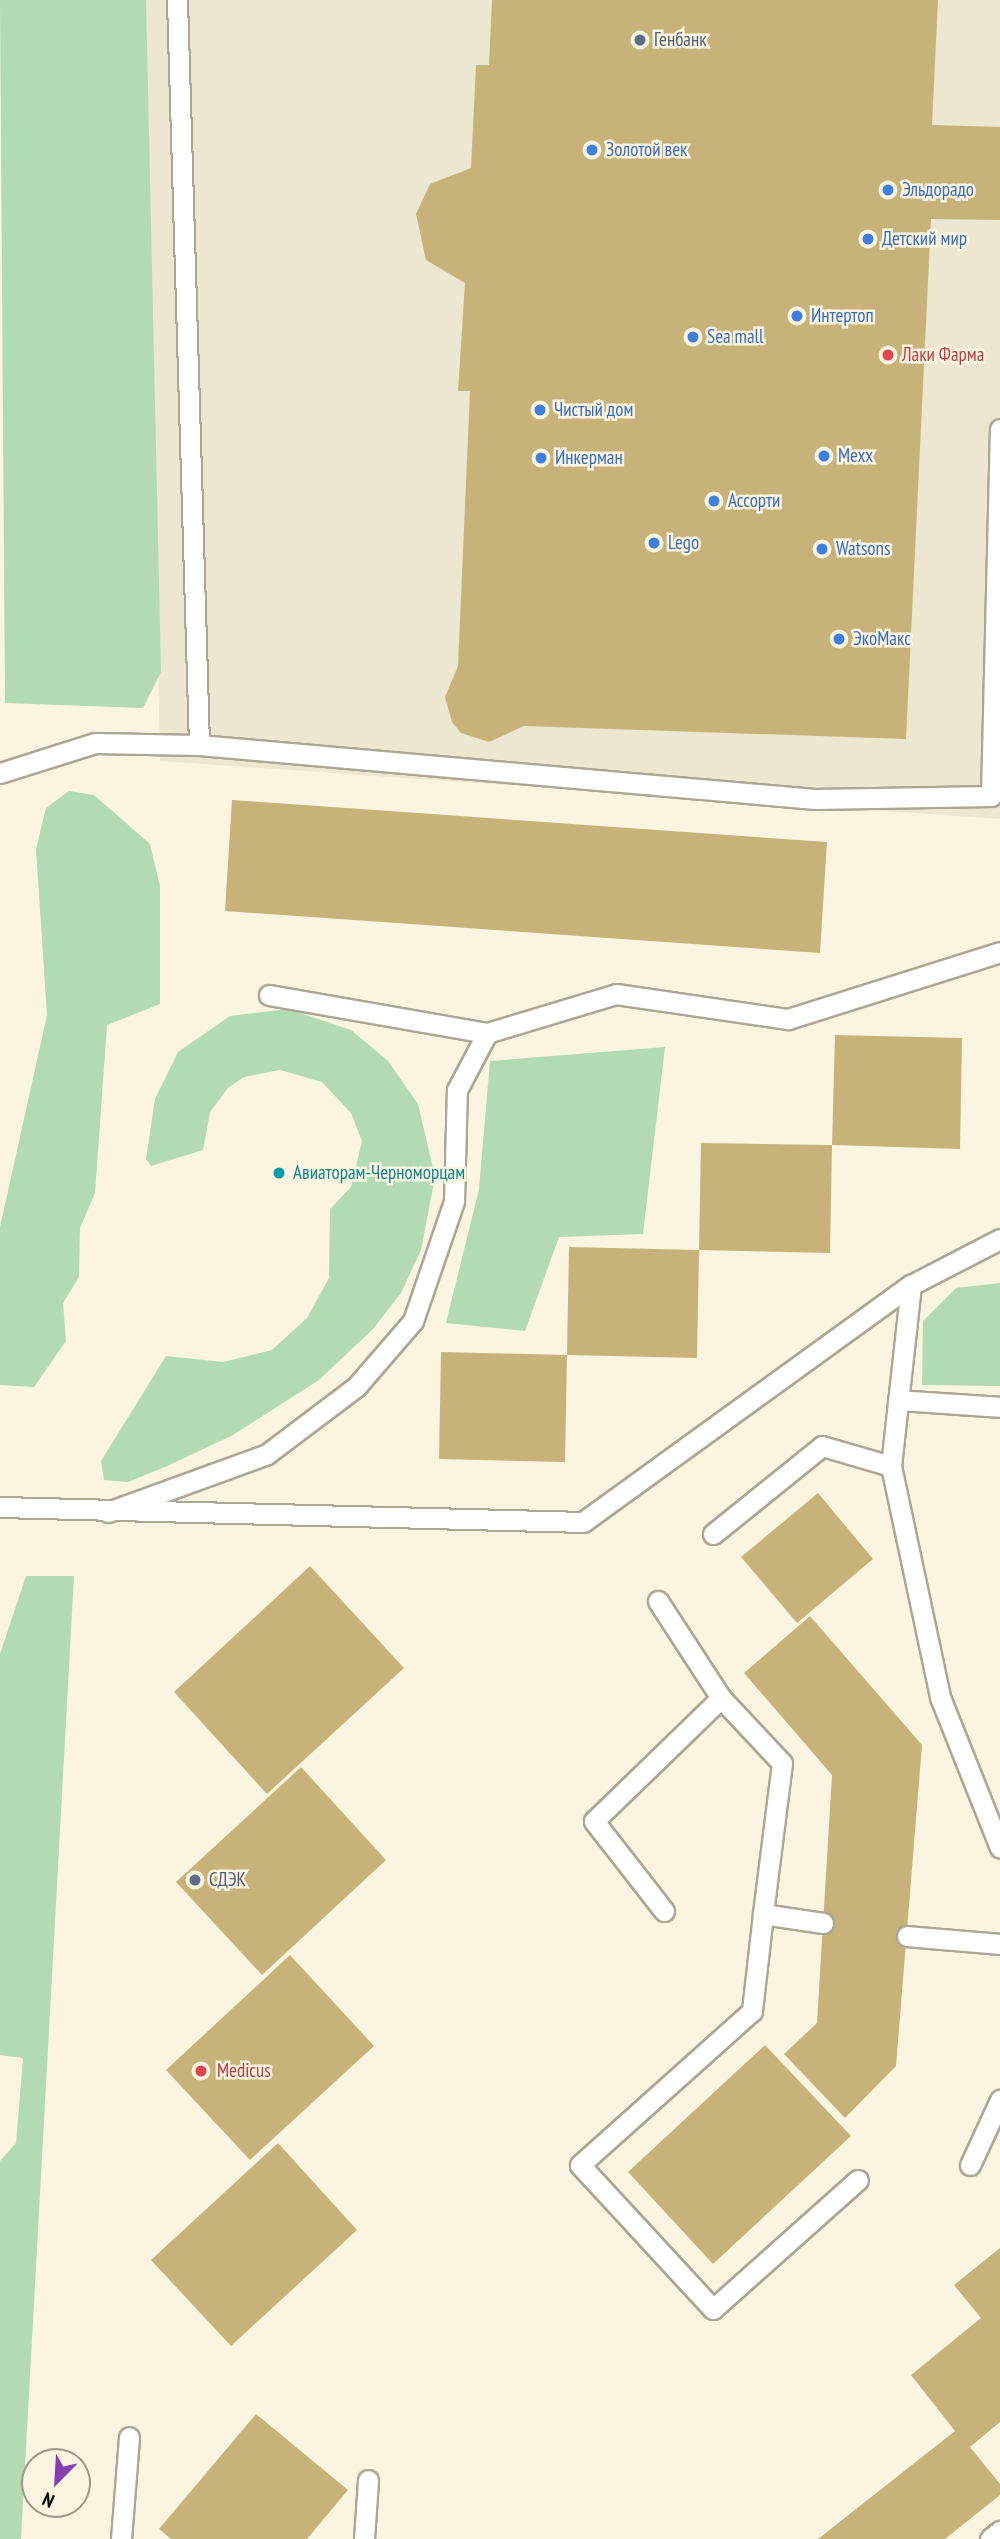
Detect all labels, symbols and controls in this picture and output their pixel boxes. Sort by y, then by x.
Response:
place label: Генбанк [654,29,707,51]
marker: Генбанк [632,32,648,48]
place label: Золотой век [606,139,687,161]
marker: Золотой век [584,142,600,158]
place label: Эльдорадо [902,179,974,201]
marker: Эльдорадо [880,182,896,198]
place label: Детский мир [882,228,967,250]
marker: Детский мир [860,231,876,247]
place label: Интертоп [811,305,874,327]
marker: Интертоп [789,308,805,324]
place label: Sea mall [707,326,763,348]
marker: Sea mall [685,329,701,345]
place label: Лаки Фарма [902,344,984,366]
marker: Лаки Фарма [880,347,896,363]
place label: Чистый дом [554,399,633,421]
marker: Чистый дом [532,402,548,418]
place label: Mexx [838,445,873,467]
place label: Инкерман [555,447,623,469]
marker: Mexx [816,448,832,464]
marker: Инкерман [533,450,549,466]
place label: Ассорти [728,490,780,512]
marker: Ассорти [706,493,722,509]
place label: Lego [668,532,699,554]
marker: Lego [646,535,662,551]
place label: Watsons [836,538,890,560]
marker: Watsons [814,541,830,557]
place label: ЭкоМакс [853,628,911,650]
marker: ЭкоМакс [831,631,847,647]
place label: Авиаторам-Черноморцам [293,1162,465,1184]
marker: Авиаторам-Черноморцам [271,1165,287,1181]
place label: СДЭК [209,1869,246,1891]
marker: СДЭК [187,1872,203,1888]
place label: Medicus [217,2060,271,2082]
marker: Medicus [191,2061,211,2081]
north arrow [21,2448,91,2518]
text: N [39,2487,58,2513]

